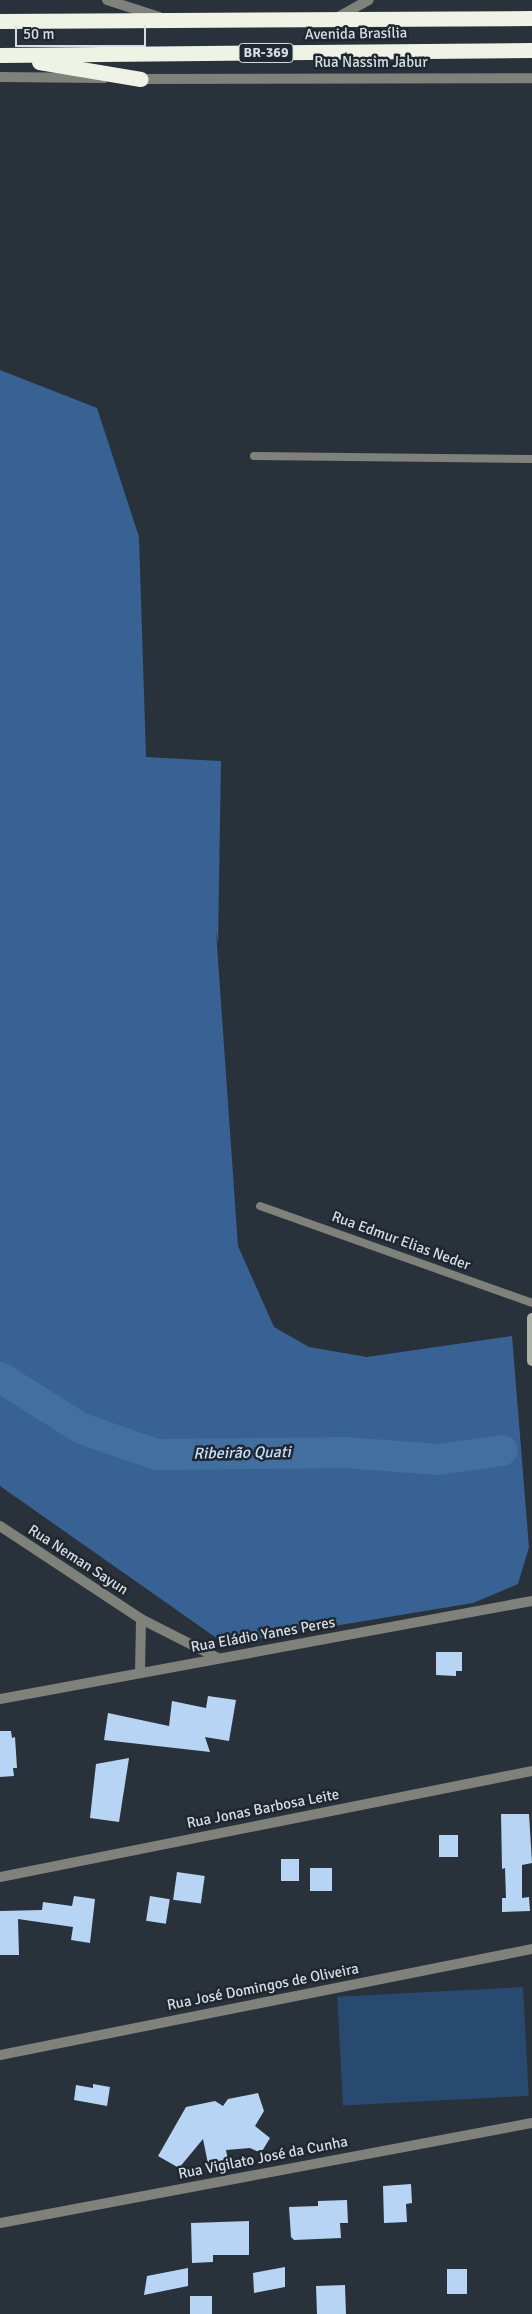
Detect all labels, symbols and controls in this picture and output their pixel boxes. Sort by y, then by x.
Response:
scale bar [18,15,149,47]
street label: Avenida Brasília [305,24,407,44]
text: 50 m [23,25,54,43]
road number: BR-369 [238,42,294,64]
street label: Rua Nassim Jabur [314,54,428,72]
street label: Rua Edmur Elias Neder [329,1208,473,1274]
water label: Ribeirão Quati [193,1443,291,1463]
street label: Rua Neman Sayun [25,1521,131,1599]
street label: Rua Eládio Yanes Peres [189,1613,337,1657]
street label: Rua Jonas Barbosa Leite [185,1785,341,1833]
street label: Rua José Domingos de Oliveira [166,1960,360,2014]
street label: Rua Vigilato José da Cunha [177,2133,349,2183]

